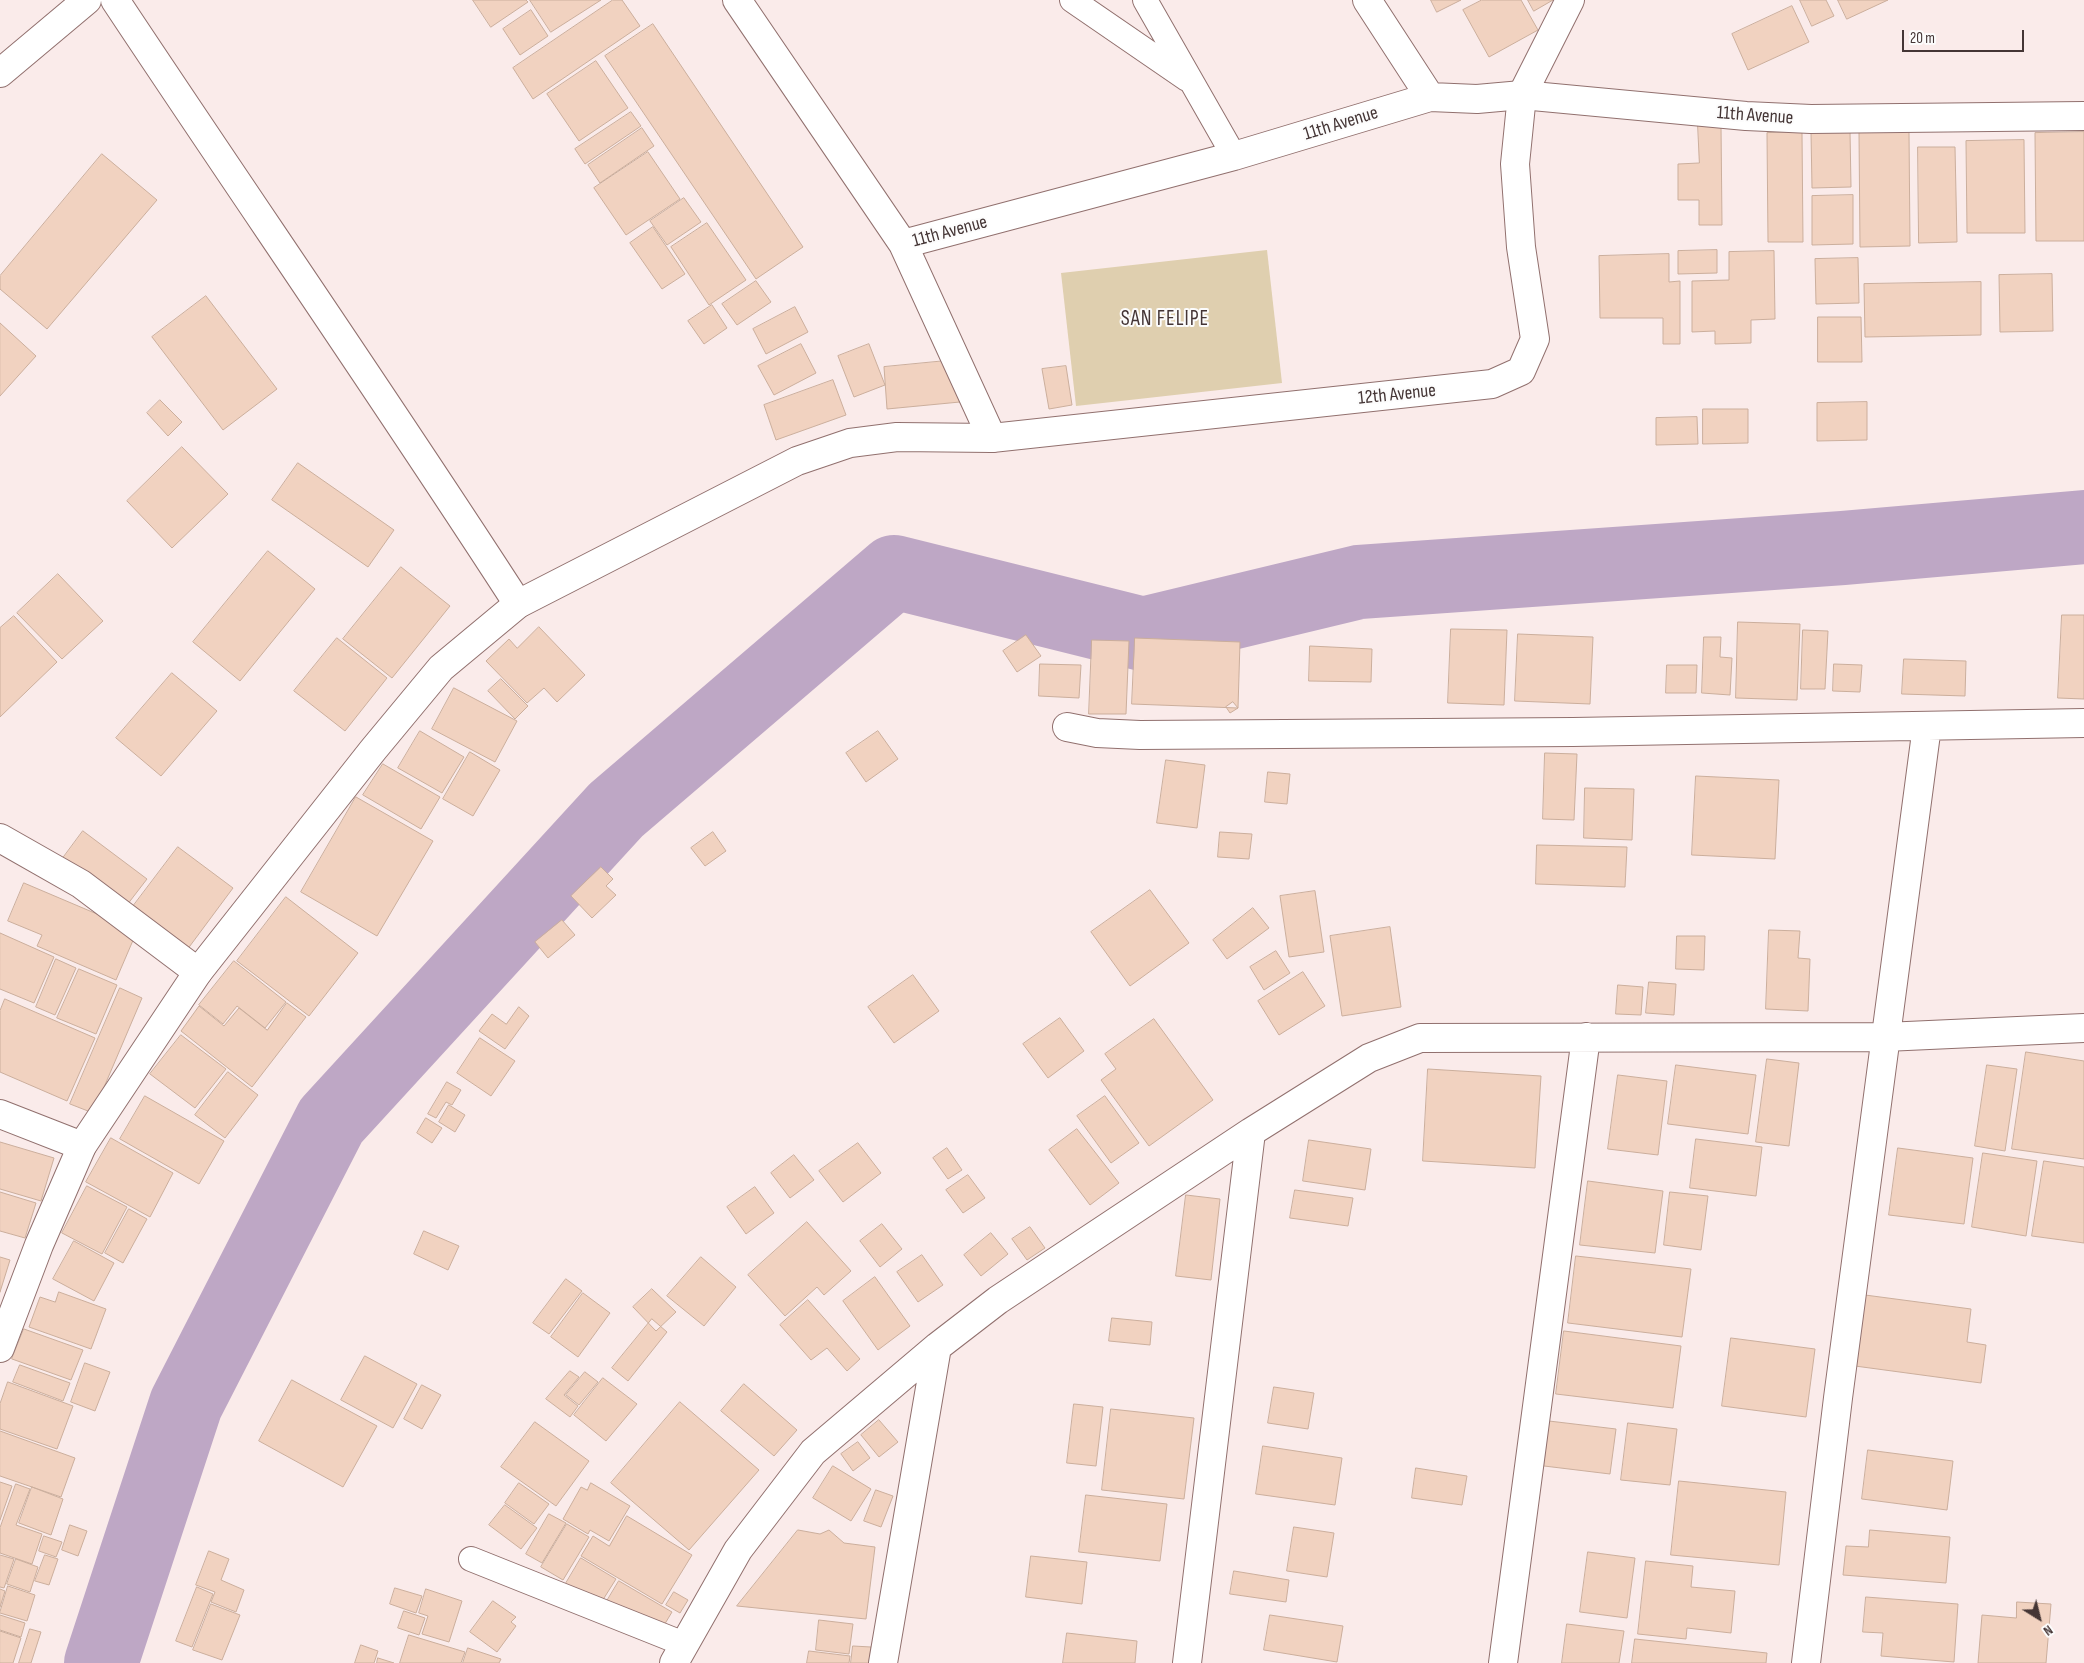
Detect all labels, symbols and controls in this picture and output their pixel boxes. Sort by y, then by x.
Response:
scale bar [1904,20,2026,52]
text: 20 m [1910,29,1935,48]
street label: 11th Avenue [1301,102,1381,146]
street label: 11th Avenue [1716,102,1794,130]
street label: 11th Avenue [910,211,990,253]
district label: SAN FELIPE [1120,307,1210,333]
street label: 12th Avenue [1357,380,1437,410]
north arrow [2014,1593,2064,1643]
text: N [2040,1621,2056,1640]

